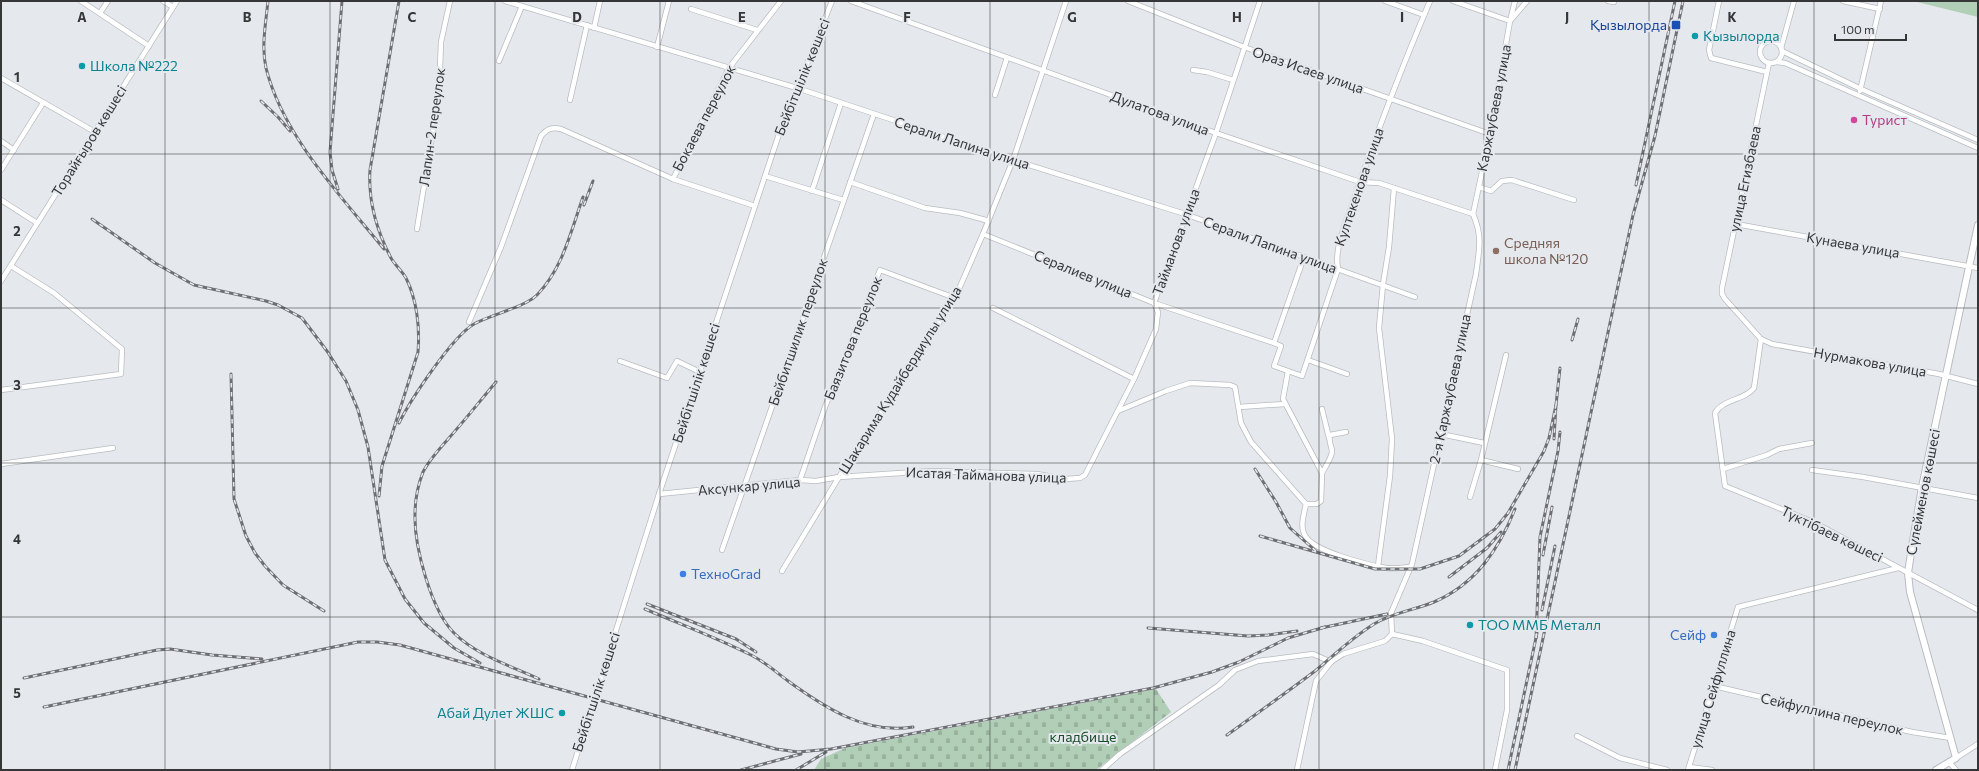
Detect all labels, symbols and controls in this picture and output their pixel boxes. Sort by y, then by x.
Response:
text: A [77,9,87,25]
text: B [243,9,252,25]
text: C [408,9,417,25]
text: D [572,9,582,25]
text: E [738,9,746,25]
text: F [903,9,911,25]
text: G [1067,9,1077,25]
text: H [1232,9,1242,25]
text: I [1400,9,1404,25]
text: J [1565,9,1569,25]
text: K [1727,9,1737,25]
street label: Бейбітшілік көшесі [770,16,833,138]
place label: Қызылорда [1590,16,1667,33]
scale bar [1835,16,1906,42]
marker: Қызылорда [1670,19,1682,31]
text: 100 m [1841,22,1875,36]
place label: Кызылорда [1703,27,1780,44]
marker: Кызылорда [1690,31,1700,41]
street label: Ораз Исаев улица [1250,42,1366,97]
street label: Каржаубаева улица [1473,43,1514,173]
place label: Школа №222 [90,57,178,74]
marker: Школа №222 [77,61,87,71]
street label: Бокаева переулок [668,61,739,174]
street label: Лапин-2 переулок [415,66,448,187]
text: 1 [14,69,20,85]
street label: Торайғыров көшесі [48,82,130,199]
street label: Дулатова улица [1109,87,1212,138]
place label: Турист [1862,111,1907,128]
street label: Серали Лапина улица [892,113,1032,172]
marker: Турист [1849,115,1859,125]
street label: улица Егизбаева [1725,124,1764,234]
street label: Култекенова улица [1330,125,1387,248]
street label: Тайманова улица [1148,186,1203,297]
street label: Серали Лапина улица [1201,212,1339,277]
text: 2 [13,223,21,239]
street label: Кунаева улица [1805,228,1901,261]
place label: Средняя школа №120 [1504,234,1588,267]
street label: Сералиев улица [1032,246,1135,301]
marker: Средняя школа №120 [1491,246,1501,256]
street label: Бейбитшилик переулок [764,255,831,408]
street label: Баязитова переулок [820,273,885,402]
street label: Шакарима Кудайбердиулы улица [835,283,965,477]
street label: 2-я Каржаубаева улица [1425,313,1474,465]
street label: Бейбітшілік көшесі [668,321,723,445]
street label: Нурмакова улица [1812,343,1928,380]
text: 3 [13,377,21,393]
street label: Сүлейменов көшесі [1902,427,1943,557]
street label: Исатая Тайманова улица [905,463,1067,486]
street label: Аксункар улица [697,473,801,498]
street label: Түктібаев көшесі [1778,502,1886,566]
text: 4 [13,531,21,547]
place label: ТехноGrad [691,565,761,582]
marker: ТехноGrad [678,569,688,579]
place label: ТОО ММБ Металл [1478,616,1601,633]
marker: ТОО ММБ Металл [1465,620,1475,630]
place label: Сейф [1670,626,1706,643]
street label: улица Сейфуллина [1686,628,1739,750]
street label: Бейбітшілік көшесі [568,630,623,754]
marker: Сейф [1709,630,1719,640]
text: 5 [13,685,21,701]
street label: Сейфуллина переулок [1759,689,1906,738]
place label: Абай Дулет ЖШС [437,704,554,721]
marker: Абай Дулет ЖШС [557,708,567,718]
park label: кладбище [1050,728,1116,745]

